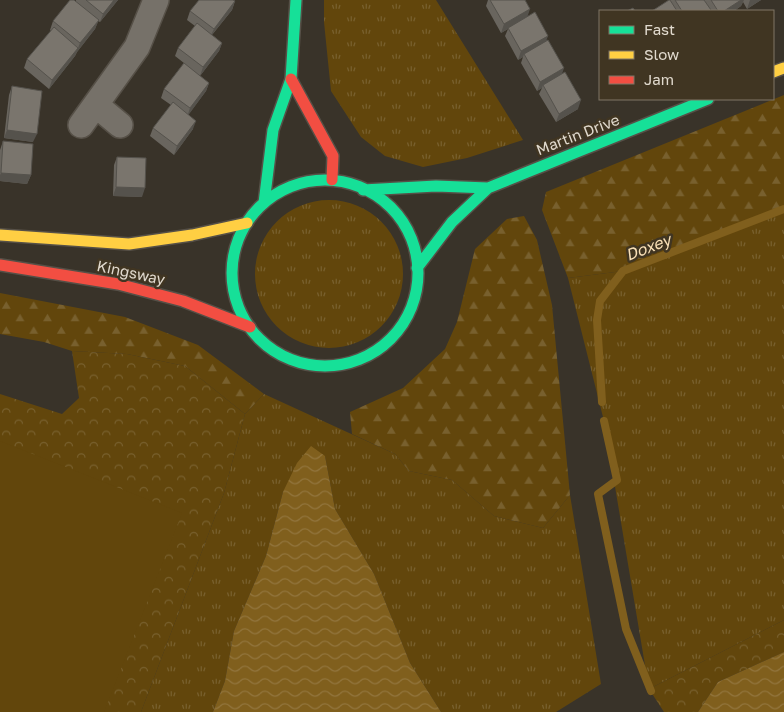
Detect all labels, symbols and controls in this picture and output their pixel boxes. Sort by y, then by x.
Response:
legend [599,10,774,100]
text: Fast [644,20,675,38]
text: Slow [644,45,679,63]
text: Jam [644,70,674,88]
street label: Martin Drive [533,110,622,158]
water label: Doxey [623,229,675,265]
street label: Kingsway [95,256,168,288]

